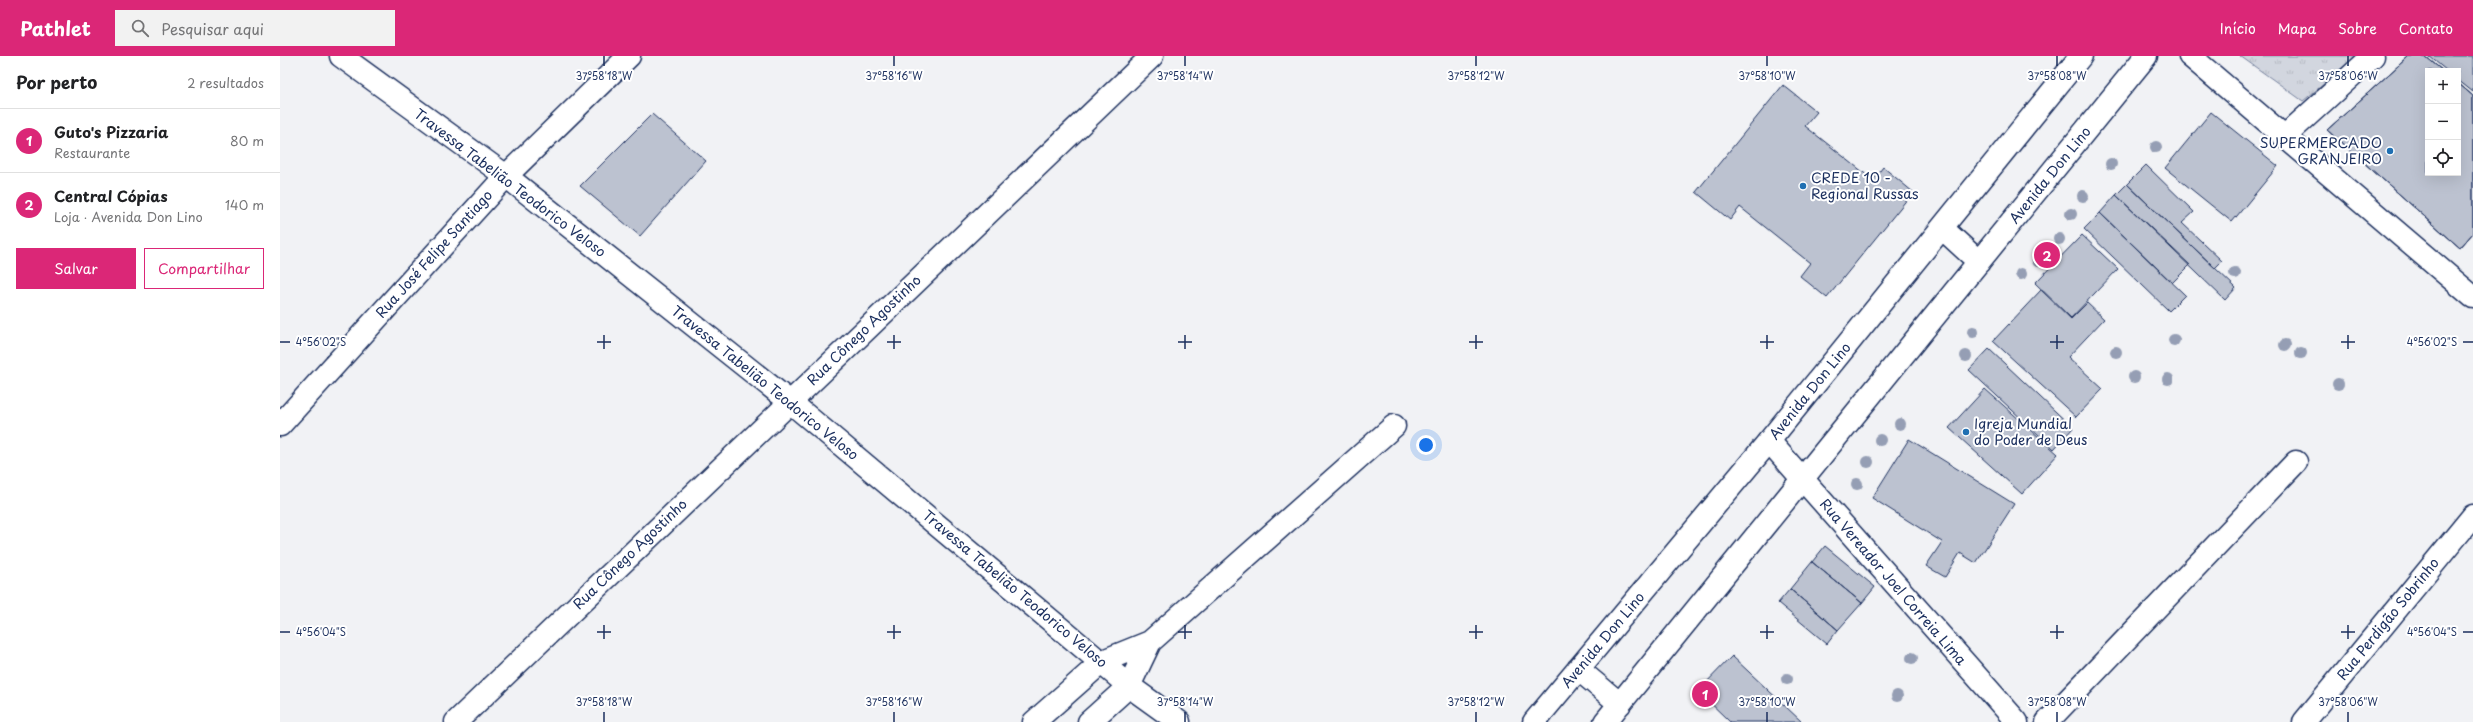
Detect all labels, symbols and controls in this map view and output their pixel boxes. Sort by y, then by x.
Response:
search box [115,10,395,46]
text: Pathlet [20,14,91,42]
icon: search [129,17,151,39]
text: Pesquisar aqui [161,17,264,40]
text: Início [2220,18,2256,39]
text: Mapa [2278,18,2316,39]
text: Sobre [2338,18,2377,39]
text: Contato [2399,18,2453,39]
text: 37°58'18"W [576,68,633,83]
text: 37°58'16"W [866,68,923,83]
text: 37°58'14"W [1157,68,1214,83]
text: 37°58'12"W [1448,68,1505,83]
text: 37°58'10"W [1738,68,1796,83]
text: 37°58'08"W [2028,68,2087,83]
text: 37°58'06"W [2318,68,2379,83]
map controls [2425,68,2461,176]
button: + [2425,68,2461,104]
text: Por perto [16,69,97,95]
text: 2 resultados [187,73,264,92]
street label: Travessa Tabelião Teodorico Veloso [410,103,611,262]
button: − [2425,104,2461,140]
text: Guto's Pizzaria [54,120,168,143]
street label: Avenida Don Lino [2004,121,2096,228]
text: 1 [26,131,32,150]
text: 80 m [230,131,264,150]
place label: SUPERMERCADO GRANJEIRO [2259,132,2382,169]
button: locate [2425,140,2461,176]
text: Restaurante [54,143,130,162]
marker: SUPERMERCADO GRANJEIRO [2385,146,2395,156]
place label: CREDE 10 - Regional Russas [1811,167,1918,204]
marker: CREDE 10 - Regional Russas [1798,181,1808,191]
text: Central Cópias [54,184,168,207]
street label: Rua José Felipe Santiago [370,185,497,322]
text: 2 [24,195,34,214]
text: 140 m [225,195,264,214]
text: Loja · Avenida Don Lino [54,207,203,226]
pin: 2 [2034,240,2060,270]
button: Salvar [16,248,136,289]
button: Compartilhar [144,248,264,289]
street label: Rua Cônego Agostinho [802,269,926,390]
street label: Travessa Tabelião Teodorico Veloso [667,300,864,465]
text: 4°56'02"S [296,334,346,349]
text: 4°56'02"S [2407,334,2457,349]
street label: Avenida Don Lino [1764,337,1856,444]
place label: Igreja Mundial do Poder de Deus [1974,413,2087,450]
marker: Igreja Mundial do Poder de Deus [1961,427,1971,437]
your location [1416,435,1436,455]
street label: Rua Cônego Agostinho [568,493,692,614]
street label: Rua Vereador Joel Correia Lima [1815,494,1972,670]
street label: Travessa Tabelião Teodorico Veloso [918,505,1112,672]
street label: Rua Perdigão Sobrinho [2331,553,2444,685]
street label: Avenida Don Lino [1556,587,1649,692]
text: 4°56'04"S [296,624,346,639]
text: 4°56'04"S [2407,624,2457,639]
pin: 1 [1692,679,1718,709]
text: 37°58'18"W [576,694,633,709]
text: 37°58'16"W [866,694,923,709]
text: 37°58'14"W [1157,694,1214,709]
text: 37°58'12"W [1448,694,1505,709]
text: 37°58'10"W [1738,694,1796,709]
text: 37°58'08"W [2028,694,2087,709]
text: 37°58'06"W [2318,694,2379,709]

